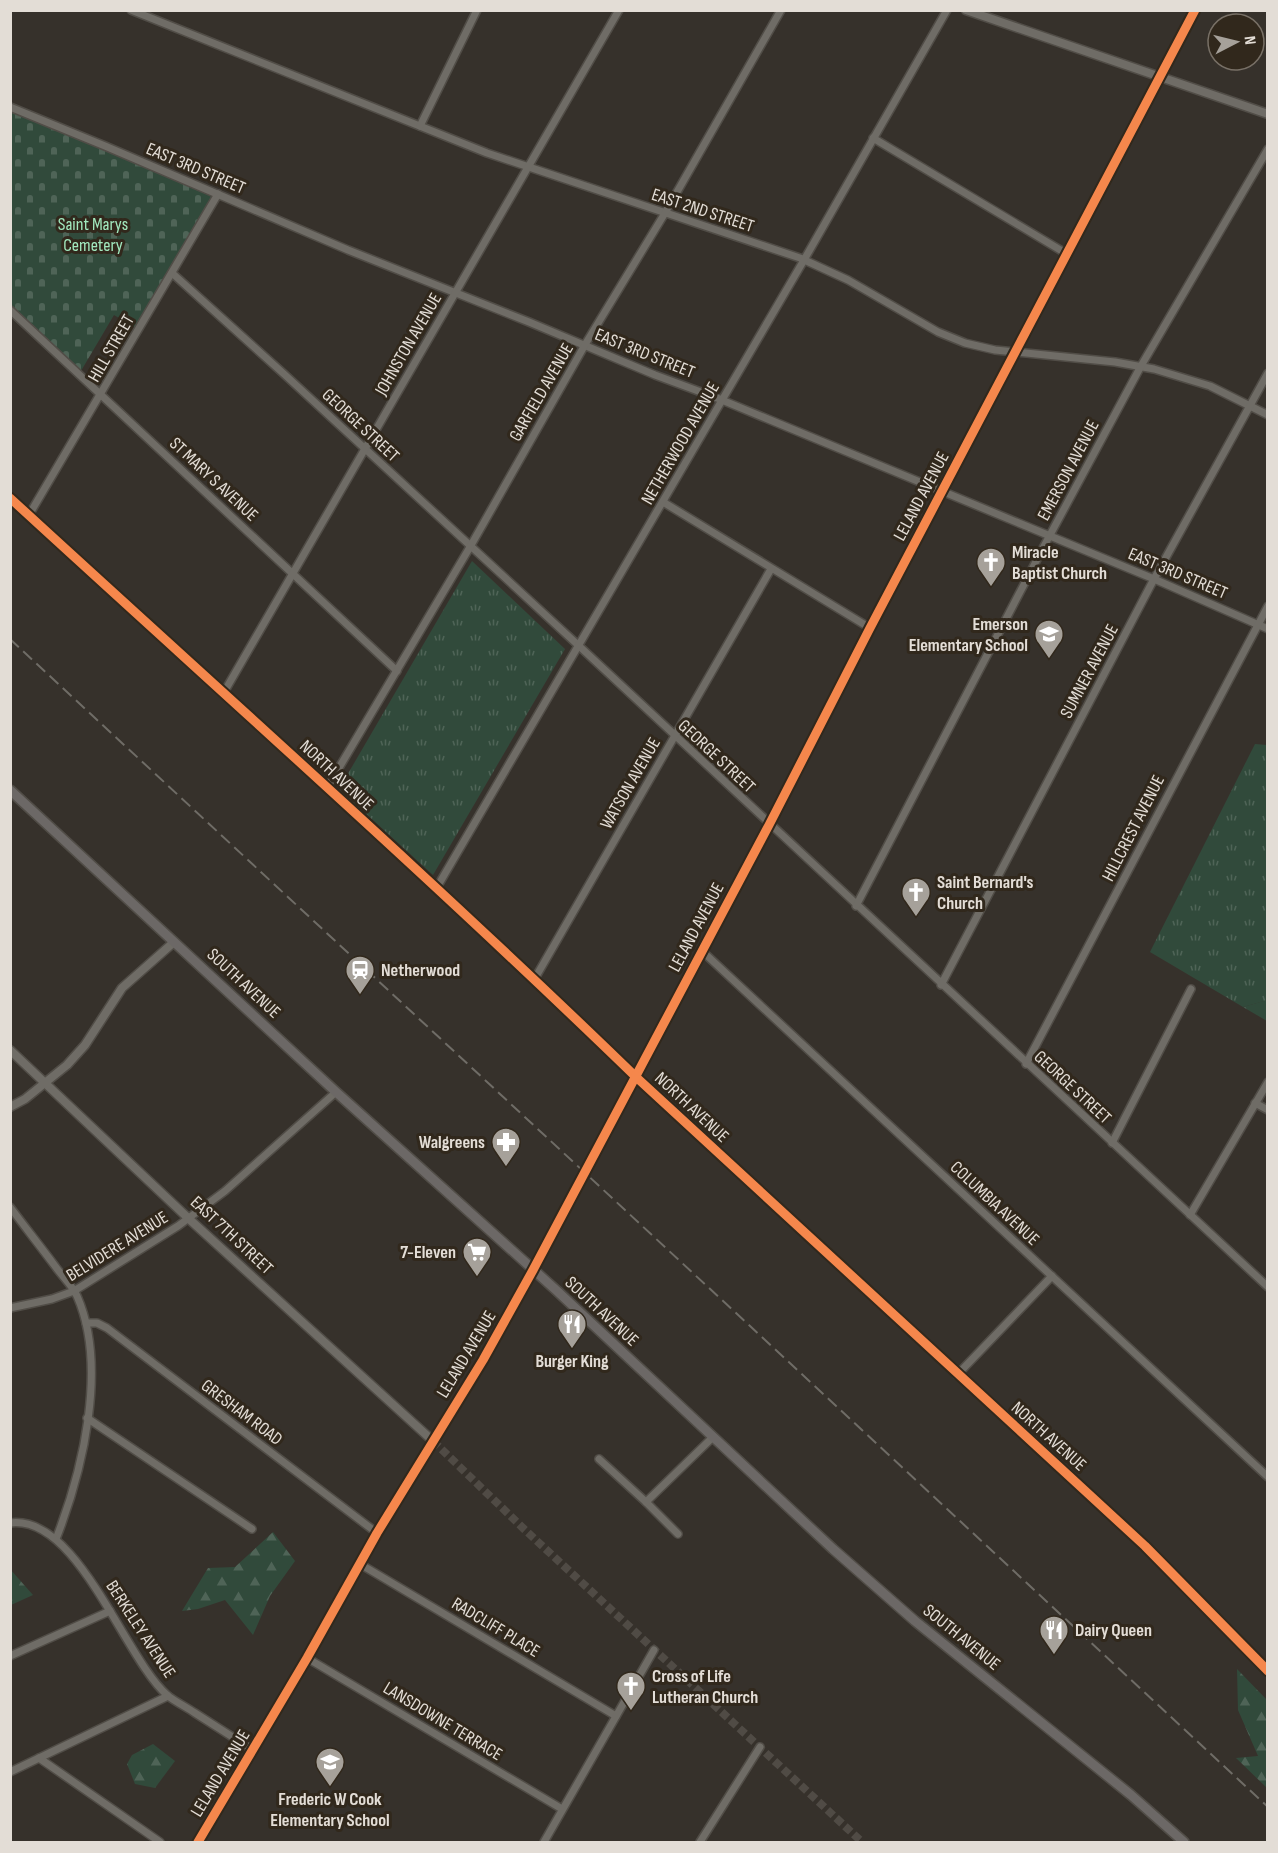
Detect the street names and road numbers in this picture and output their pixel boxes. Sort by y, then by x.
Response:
street label: EAST 3RD STREET [143,138,249,199]
street label: EAST 2ND STREET [649,184,757,237]
street label: JOHNSTON AVENUE [370,289,446,400]
street label: HILL STREET [84,311,139,386]
street label: EAST 3RD STREET [592,324,698,383]
street label: GARFIELD AVENUE [505,339,578,445]
street label: NETHERWOOD AVENUE [637,378,724,508]
street label: GEORGE STREET [318,384,404,466]
street label: EMERSON AVENUE [1033,416,1104,524]
street label: ST MARY S AVENUE [165,433,262,526]
street label: LELAND AVENUE [889,448,954,544]
street label: EAST 3RD STREET [1125,543,1231,604]
street label: SUMNER AVENUE [1056,621,1123,722]
street label: GEORGE STREET [674,715,760,797]
street label: WATSON AVENUE [596,734,665,833]
street label: NORTH AVENUE [295,736,378,815]
street label: HILLCREST AVENUE [1098,772,1169,885]
street label: LELAND AVENUE [664,879,729,975]
street label: SOUTH AVENUE [202,944,285,1023]
street label: GEORGE STREET [1030,1046,1116,1128]
street label: NORTH AVENUE [650,1068,733,1147]
street label: COLUMBIA AVENUE [946,1157,1043,1250]
street label: EAST 7TH STREET [186,1192,277,1279]
street label: BELVIDERE AVENUE [63,1207,172,1286]
street label: SOUTH AVENUE [560,1272,643,1351]
street label: LELAND AVENUE [432,1307,501,1402]
street label: GRESHAM ROAD [197,1375,287,1450]
street label: NORTH AVENUE [1007,1397,1090,1476]
street label: BERKELEY AVENUE [101,1577,180,1682]
street label: RADCLIFF PLACE [448,1593,544,1662]
street label: SOUTH AVENUE [919,1600,1004,1675]
street label: LANSDOWNE TERRACE [379,1678,506,1765]
street label: LELAND AVENUE [186,1726,255,1821]

